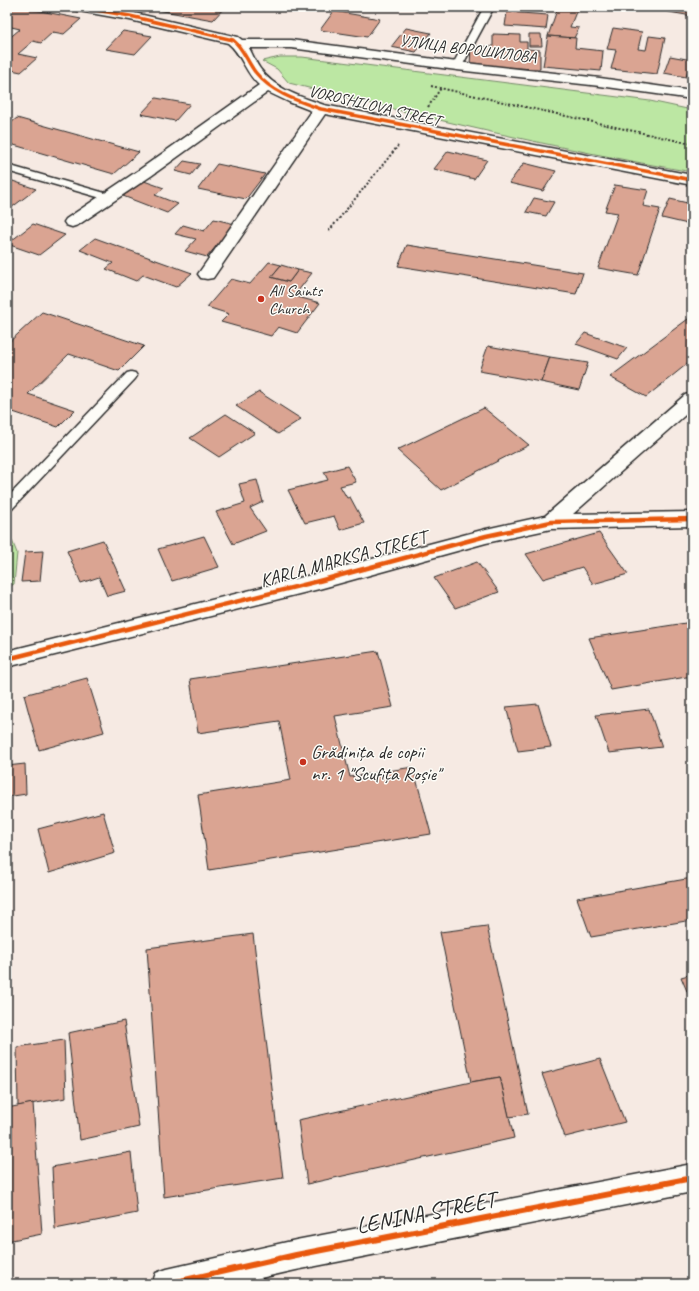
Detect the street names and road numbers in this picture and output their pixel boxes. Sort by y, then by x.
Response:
street label: УЛИЦА ВОРОШИЛОВА [398,31,538,67]
street label: VOROSHILOVA STREET [307,81,446,132]
street label: KARLA MARKSA STREET [257,524,434,593]
street label: LENINA STREET [354,1184,503,1240]

